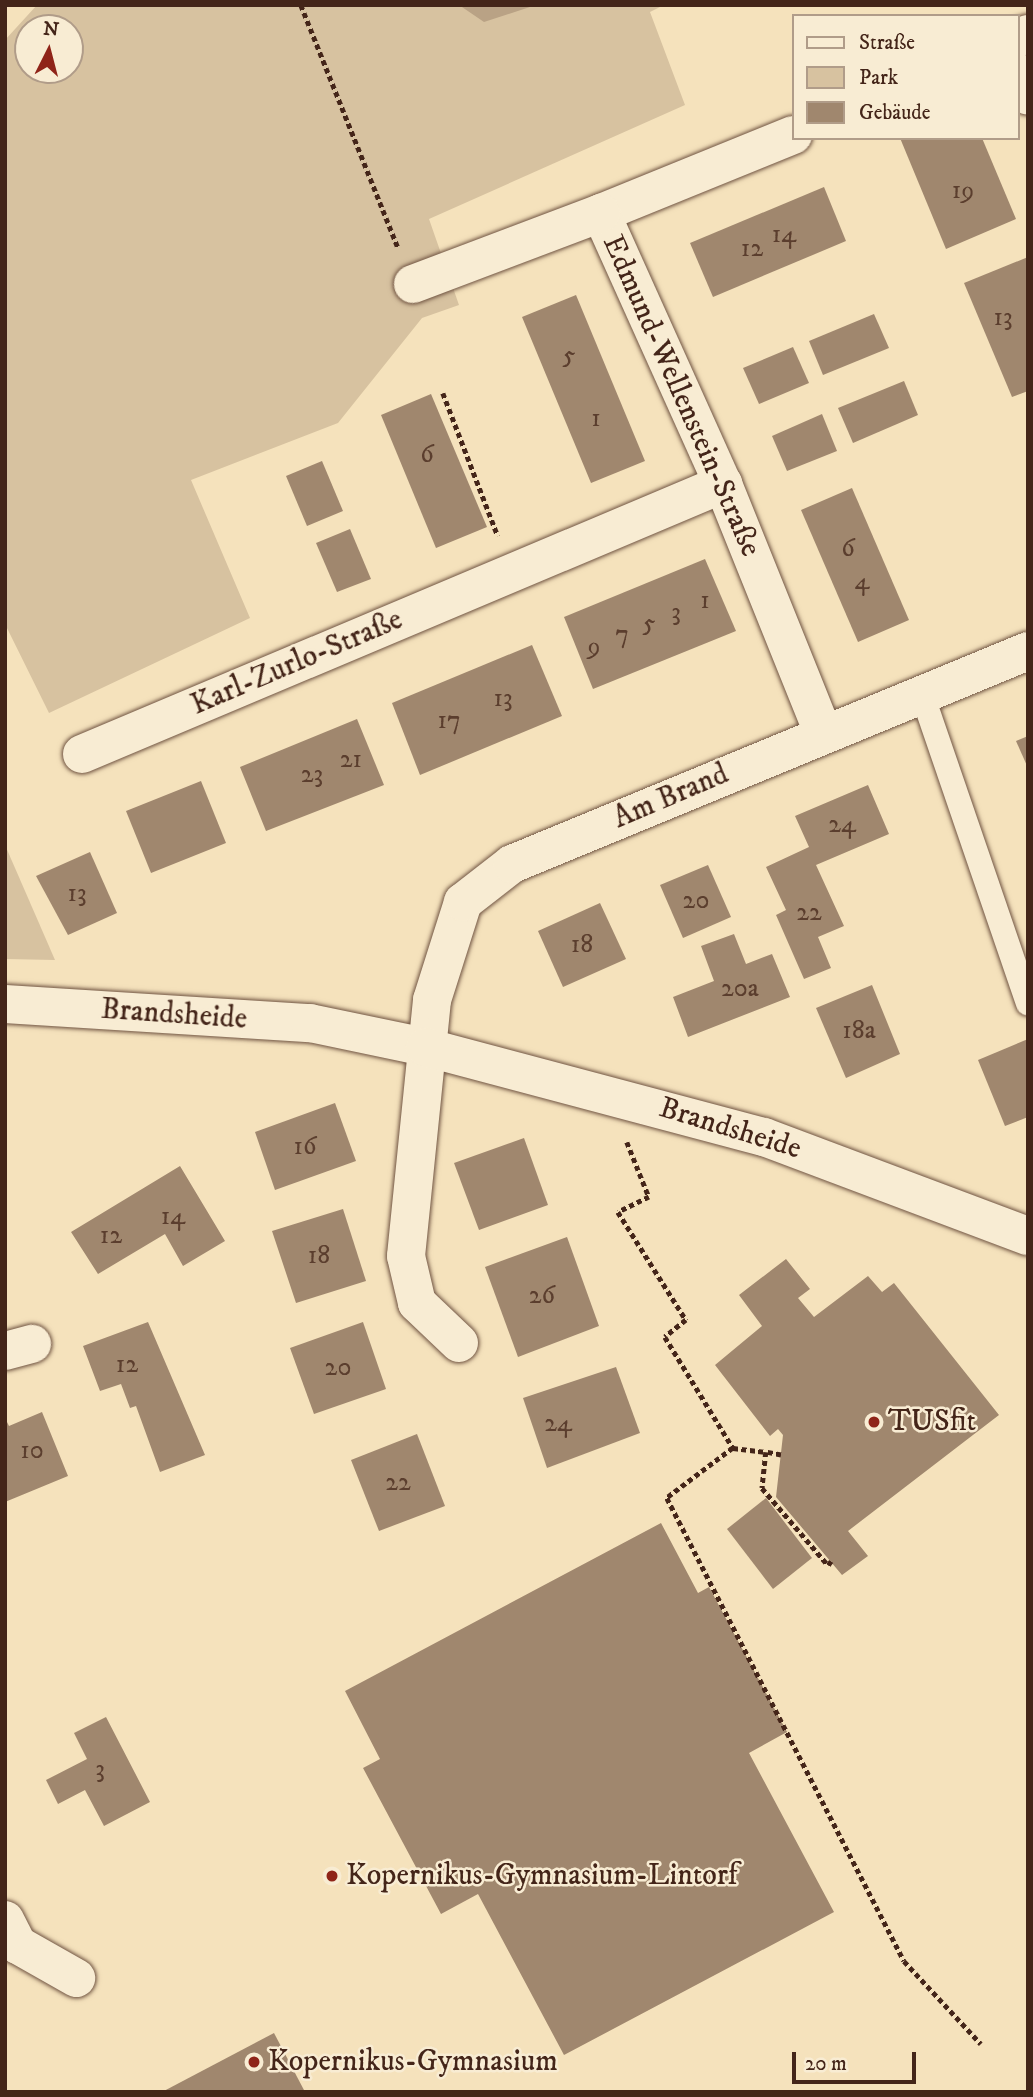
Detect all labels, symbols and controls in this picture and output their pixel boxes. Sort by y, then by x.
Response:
north arrow [14,14,84,84]
legend [792,14,1019,140]
text: N [42,17,60,42]
text: Straße [859,30,915,56]
text: Park [859,65,898,91]
text: Gebäude [859,100,930,126]
house number: 19 [952,175,974,207]
house number: 14 [772,219,796,251]
street label: Edmund-Wellenstein-Straße [594,230,768,562]
house number: 12 [741,233,763,265]
house number: 13 [993,302,1013,334]
house number: 5 [563,340,575,372]
house number: 1 [591,403,601,435]
house number: 6 [420,439,434,471]
house number: 6 [841,533,855,565]
house number: 4 [855,566,869,598]
house number: 1 [700,585,710,617]
house number: 3 [671,597,681,629]
street label: Karl-Zurlo-Straße [186,602,408,724]
house number: 5 [643,608,655,640]
house number: 7 [615,619,629,651]
house number: 9 [588,631,600,663]
house number: 13 [493,683,513,715]
house number: 17 [437,705,461,737]
house number: 21 [340,744,362,776]
street label: Am Brand [608,757,734,837]
house number: 23 [301,759,323,791]
house number: 24 [828,809,856,841]
house number: 13 [67,878,87,910]
house number: 20 [683,885,709,917]
house number: 22 [796,897,822,929]
house number: 18 [571,929,593,961]
house number: 20a [721,973,759,1005]
street label: Brandsheide [100,992,248,1038]
house number: 18a [842,1015,876,1047]
street label: Brandsheide [655,1090,805,1168]
house number: 16 [294,1131,316,1163]
house number: 14 [161,1201,185,1233]
house number: 12 [100,1220,122,1252]
house number: 18 [308,1240,330,1272]
house number: 26 [529,1280,555,1312]
house number: 12 [116,1349,138,1381]
house number: 20 [325,1352,351,1384]
place label: TUSfit [888,1404,976,1440]
house number: 24 [544,1408,572,1440]
marker: TUSfit [866,1414,882,1430]
house number: 10 [20,1435,44,1467]
house number: 22 [385,1467,411,1499]
house number: 3 [95,1754,105,1786]
place label: Kopernikus-Gymnasium-Lintorf [346,1858,738,1894]
marker: Kopernikus-Gymnasium-Lintorf [324,1868,340,1884]
scale bar [795,2038,919,2082]
place label: Kopernikus-Gymnasium [268,2044,558,2080]
text: 20 m [805,2051,847,2077]
marker: Kopernikus-Gymnasium [246,2054,262,2070]

